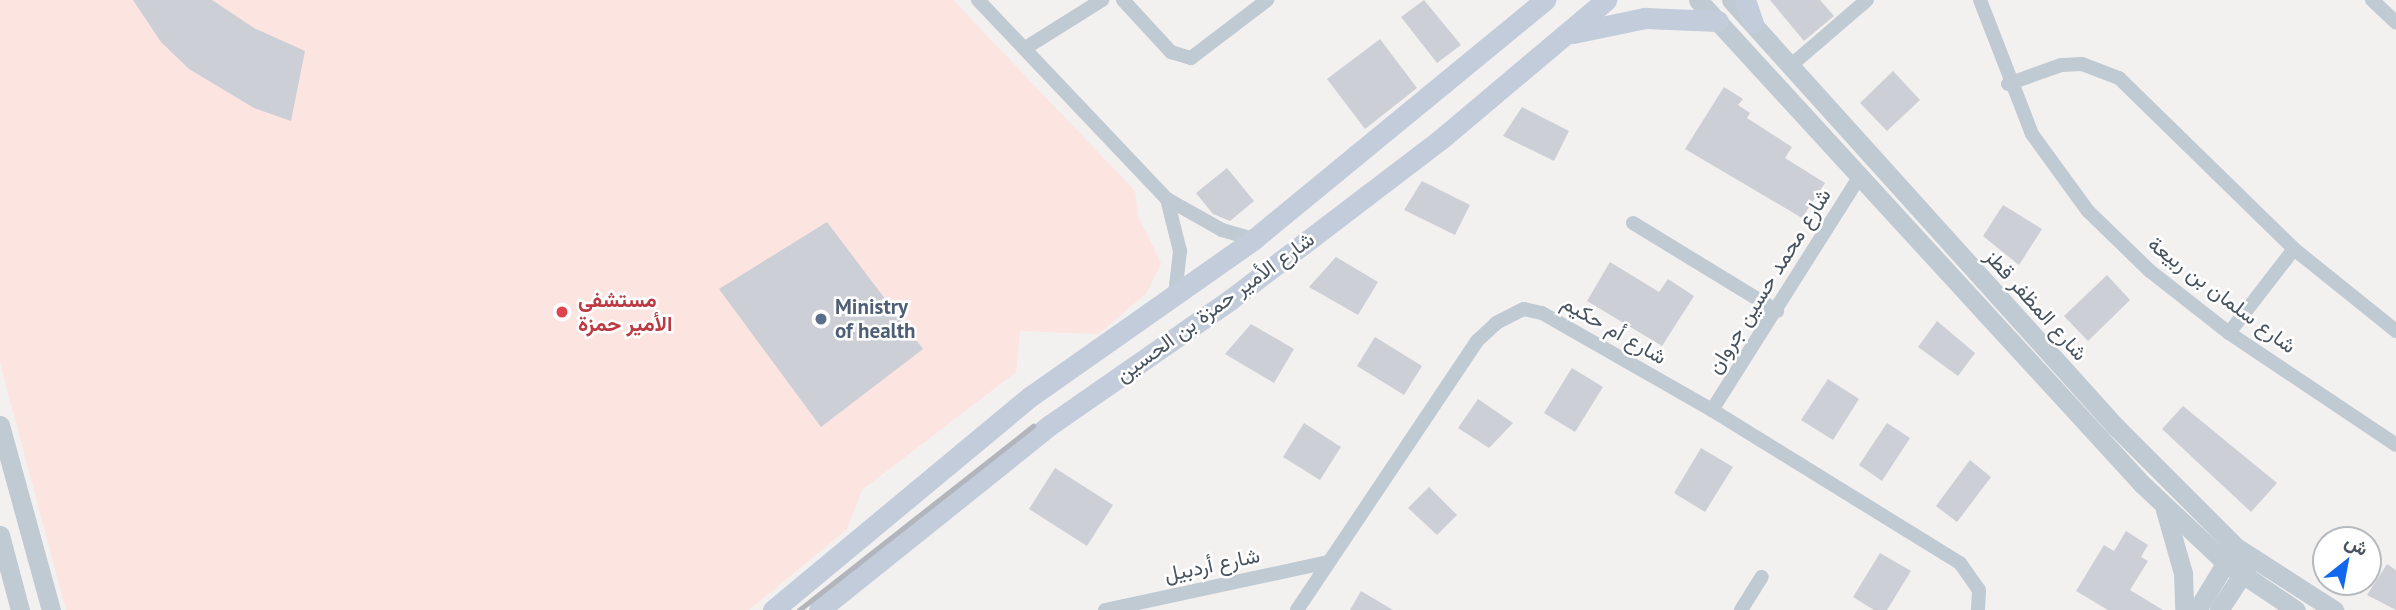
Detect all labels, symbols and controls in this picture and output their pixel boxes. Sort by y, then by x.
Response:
street label: شارع محمد حسين جروان [1702,184,1836,378]
street label: شارع الأمير حمزة بن الحسين [1111,226,1319,388]
street label: شارع سلمان بن ربيعة [2143,231,2301,359]
street label: شارع المظفر قطز [1979,244,2093,366]
place label: مستشفى الأمير حمزة [578,287,672,337]
street label: شارع أم حكيم [1557,290,1671,370]
place label: Ministry of health [835,294,916,344]
marker: مستشفى الأمير حمزة [552,302,572,322]
marker: Ministry of health [813,311,829,327]
north arrow [2312,526,2382,596]
text: ش [2341,529,2373,561]
street label: شارع أردبيل [1162,543,1262,587]

